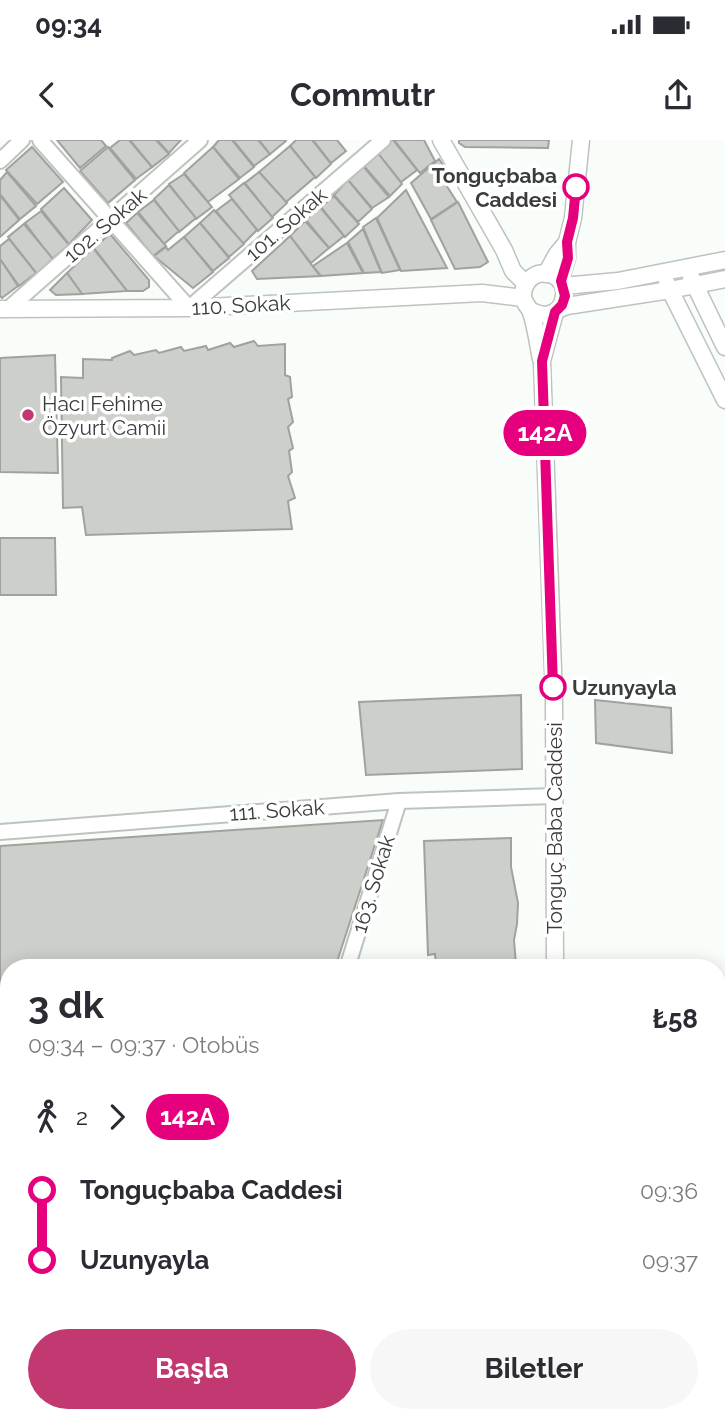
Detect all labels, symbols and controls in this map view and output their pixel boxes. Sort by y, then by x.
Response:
text: 09:34 [35,10,102,40]
icon: back [28,76,66,114]
text: Commutr [290,76,435,113]
icon: share [659,76,697,114]
place label: Tonguçbaba Caddesi [432,163,557,212]
marker: Tonguçbaba Caddesi [563,174,589,200]
street label: 102. Sokak [59,182,151,268]
street label: 101. Sokak [240,182,332,266]
street label: 110. Sokak [191,290,291,320]
place label: Hacı Fehime Özyurt Camii [42,391,166,440]
marker: Hacı Fehime Özyurt Camii [20,407,36,423]
line badge: 142A [496,410,594,456]
text: 142A [517,418,573,447]
marker: Uzunyayla [540,674,566,700]
place label: Uzunyayla [572,675,677,700]
street label: Tonguç Baba Caddesi [542,722,567,934]
street label: 111. Sokak [229,794,325,826]
street label: 163. Sokak [346,832,400,936]
text: 3 dk [28,982,104,1027]
text: ₺58 [652,1004,698,1034]
text: 09:34 – 09:37 · Otobüs [28,1031,259,1058]
icon: walk [28,1098,66,1136]
icon: forward [98,1098,136,1136]
text: 142A [160,1102,215,1131]
text: 2 [76,1103,88,1130]
text: Tonguçbaba Caddesi [80,1175,343,1205]
text: 09:36 [640,1177,698,1204]
text: Uzunyayla [80,1245,209,1275]
text: 09:37 [642,1247,698,1274]
button: Başla [28,1329,356,1409]
button: Biletler [370,1329,698,1409]

